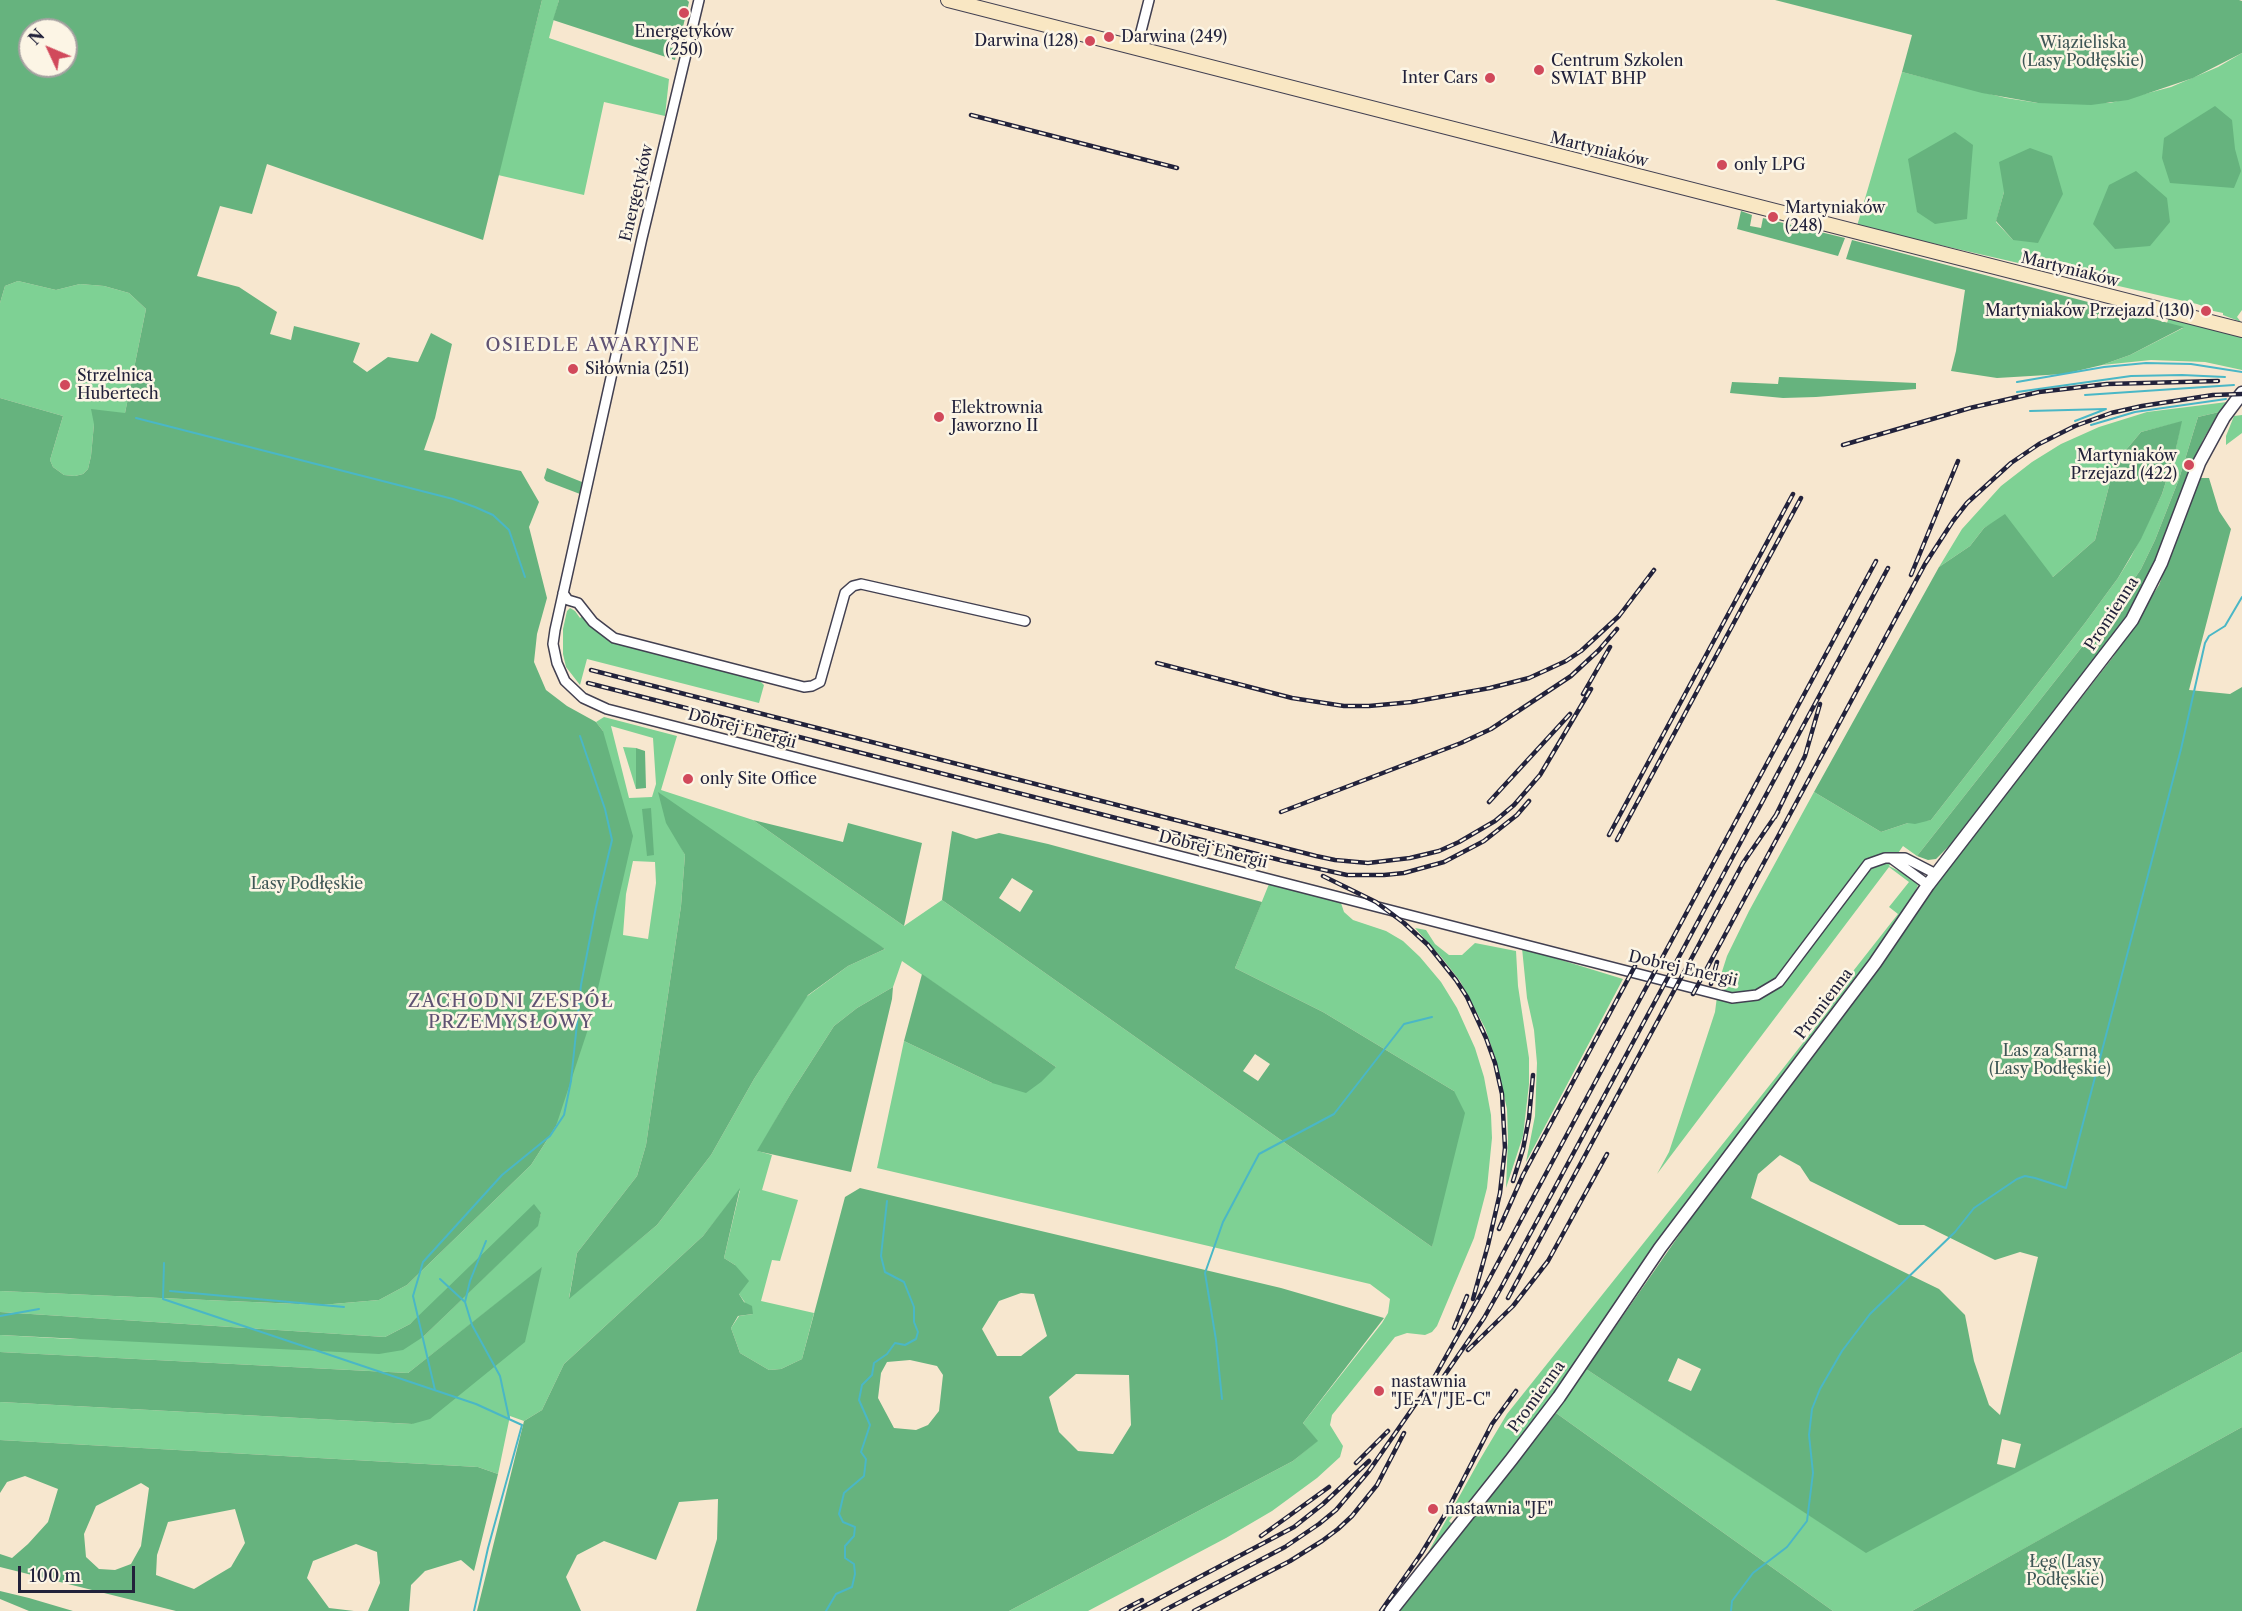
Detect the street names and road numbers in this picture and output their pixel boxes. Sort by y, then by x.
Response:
street label: Martyniaków [1548,129,1650,171]
street label: Energetyków [616,142,658,244]
street label: Martyniaków [2019,249,2121,291]
street label: Promienna [2081,574,2143,654]
street label: Dobrej Energii [686,705,798,753]
street label: Dobrej Energii [1157,827,1269,873]
street label: Dobrej Energii [1626,947,1740,991]
street label: Promienna [1791,965,1857,1043]
street label: Promienna [1505,1357,1569,1437]

